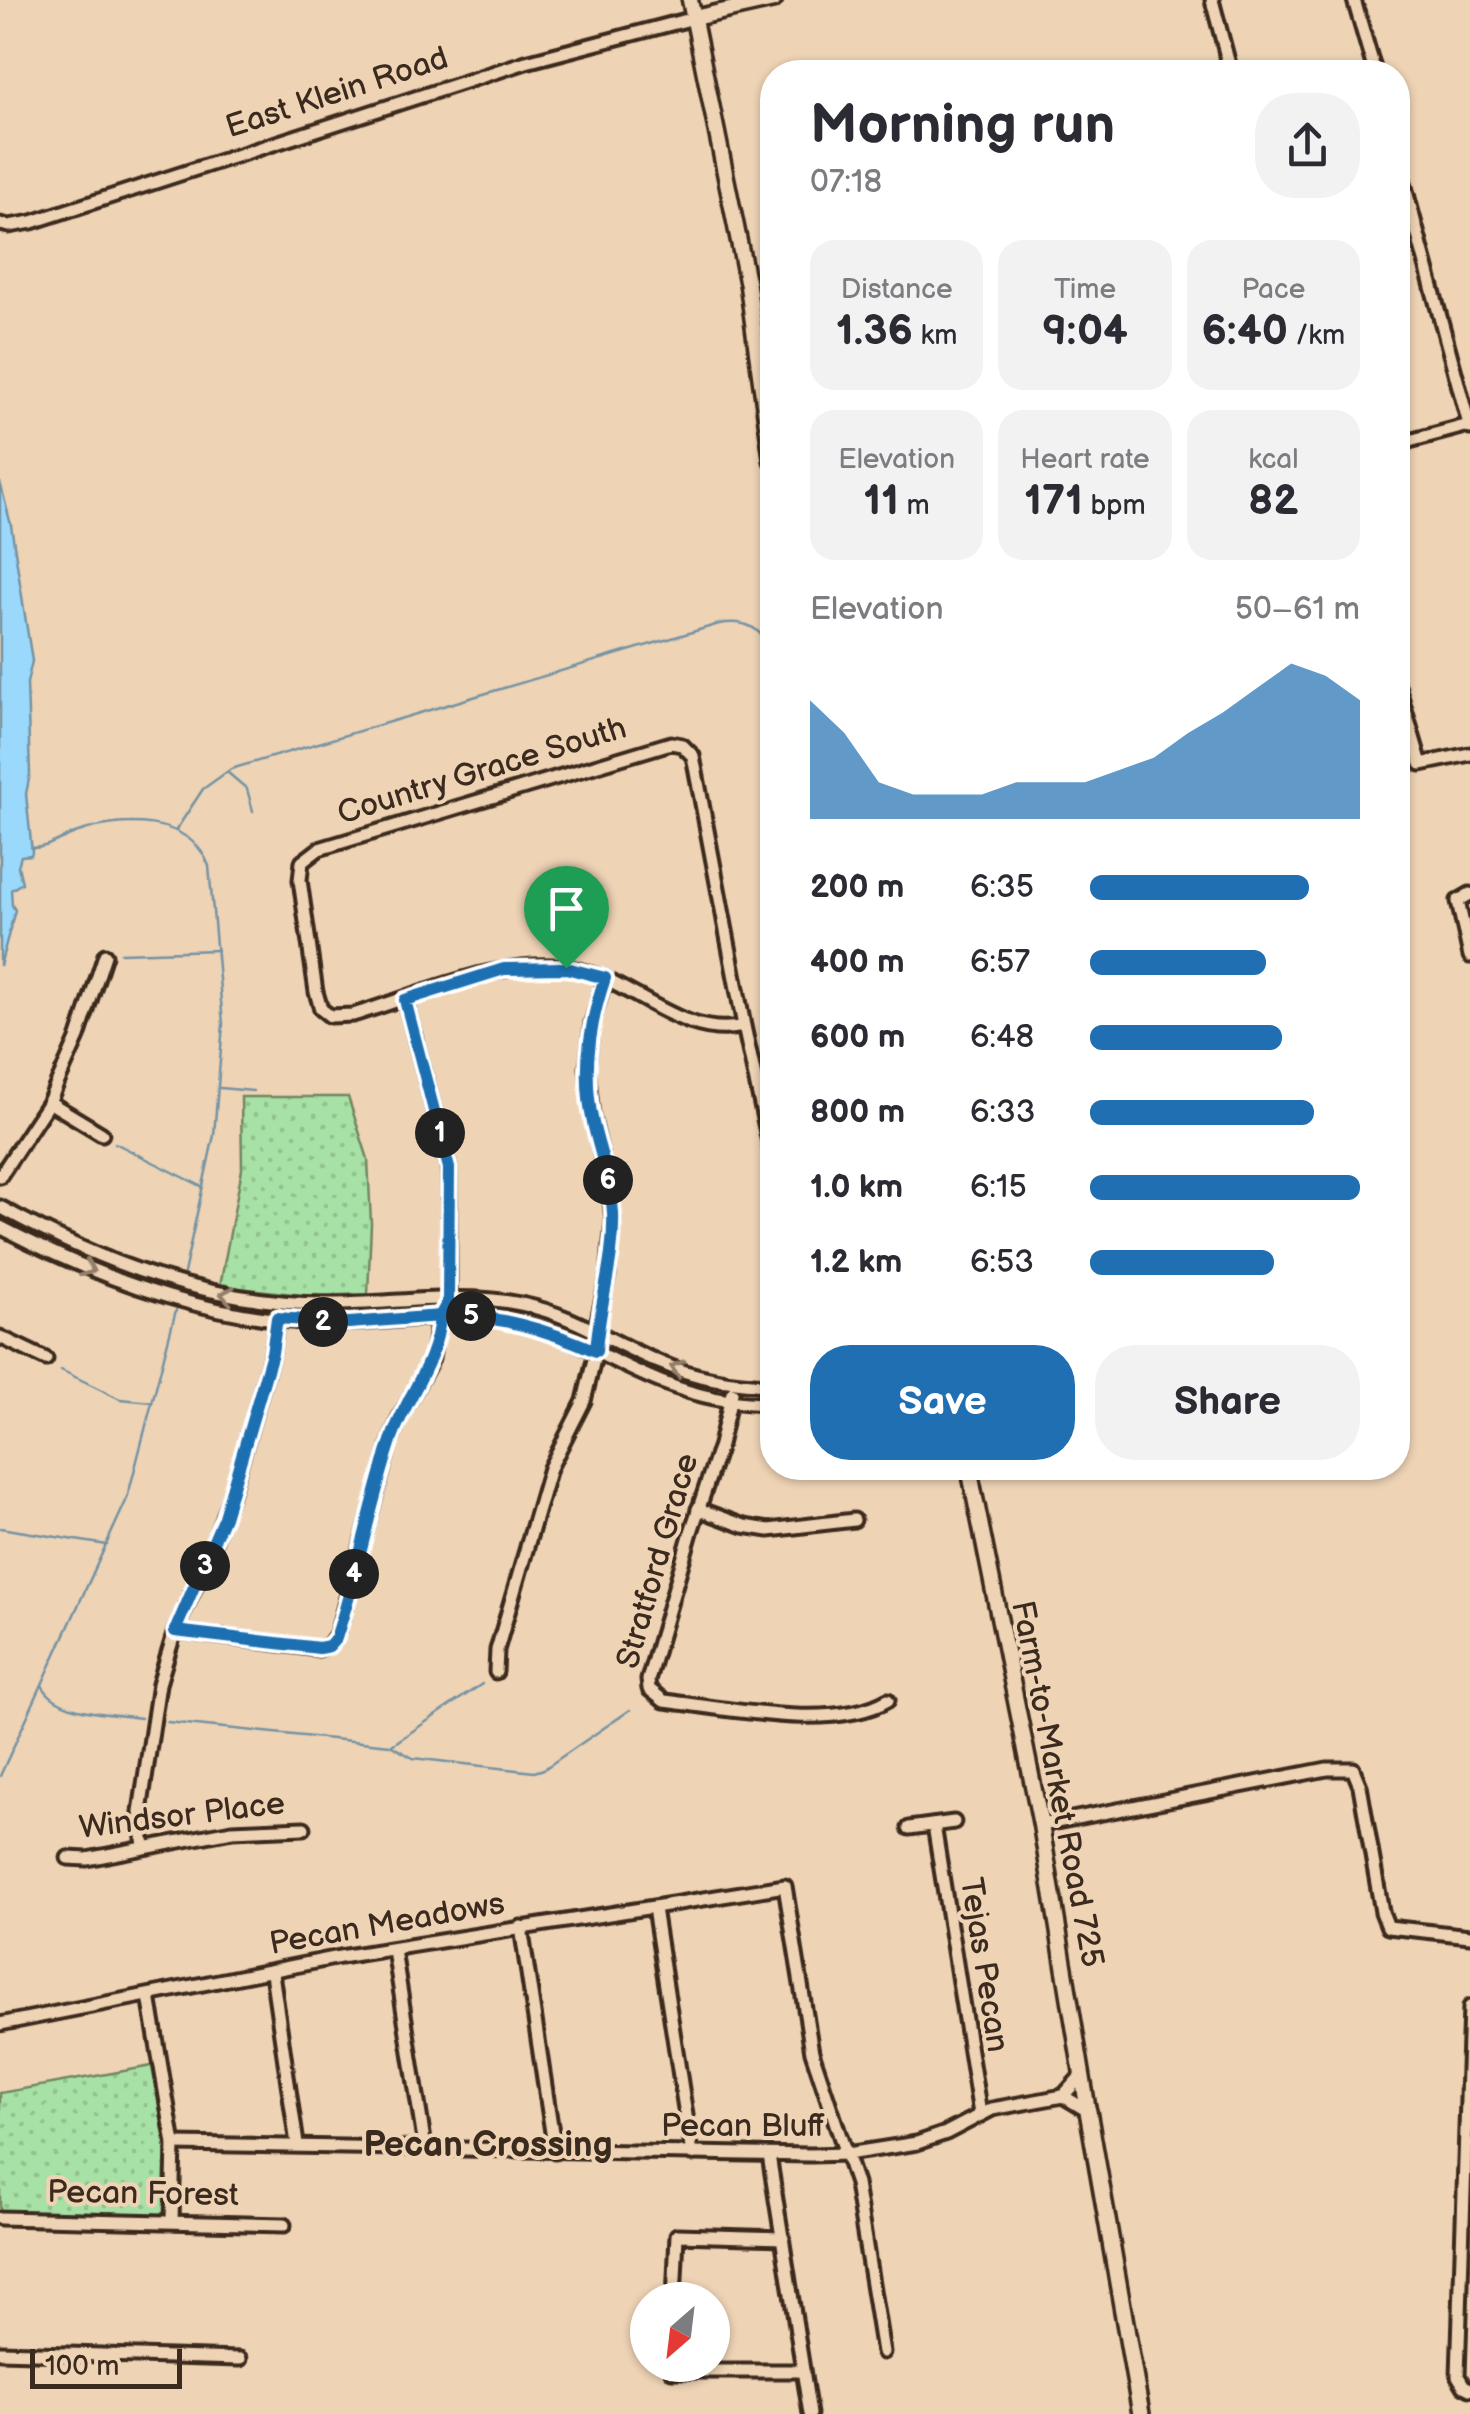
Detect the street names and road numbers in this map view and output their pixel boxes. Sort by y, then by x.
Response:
street label: East Klein Road [221,39,453,147]
street label: Country Grace South [333,708,631,834]
street label: Stratford Grace [609,1449,707,1673]
street label: Farm-to-Market Road 725 [1002,1597,1112,1971]
street label: Windsor Place [77,1784,287,1848]
street label: Tejas Pecan [951,1875,1017,2055]
street label: Pecan Meadows [266,1884,508,1964]
street label: Pecan Bluff [661,2107,825,2146]
street label: Pecan Forest [47,2173,239,2215]

